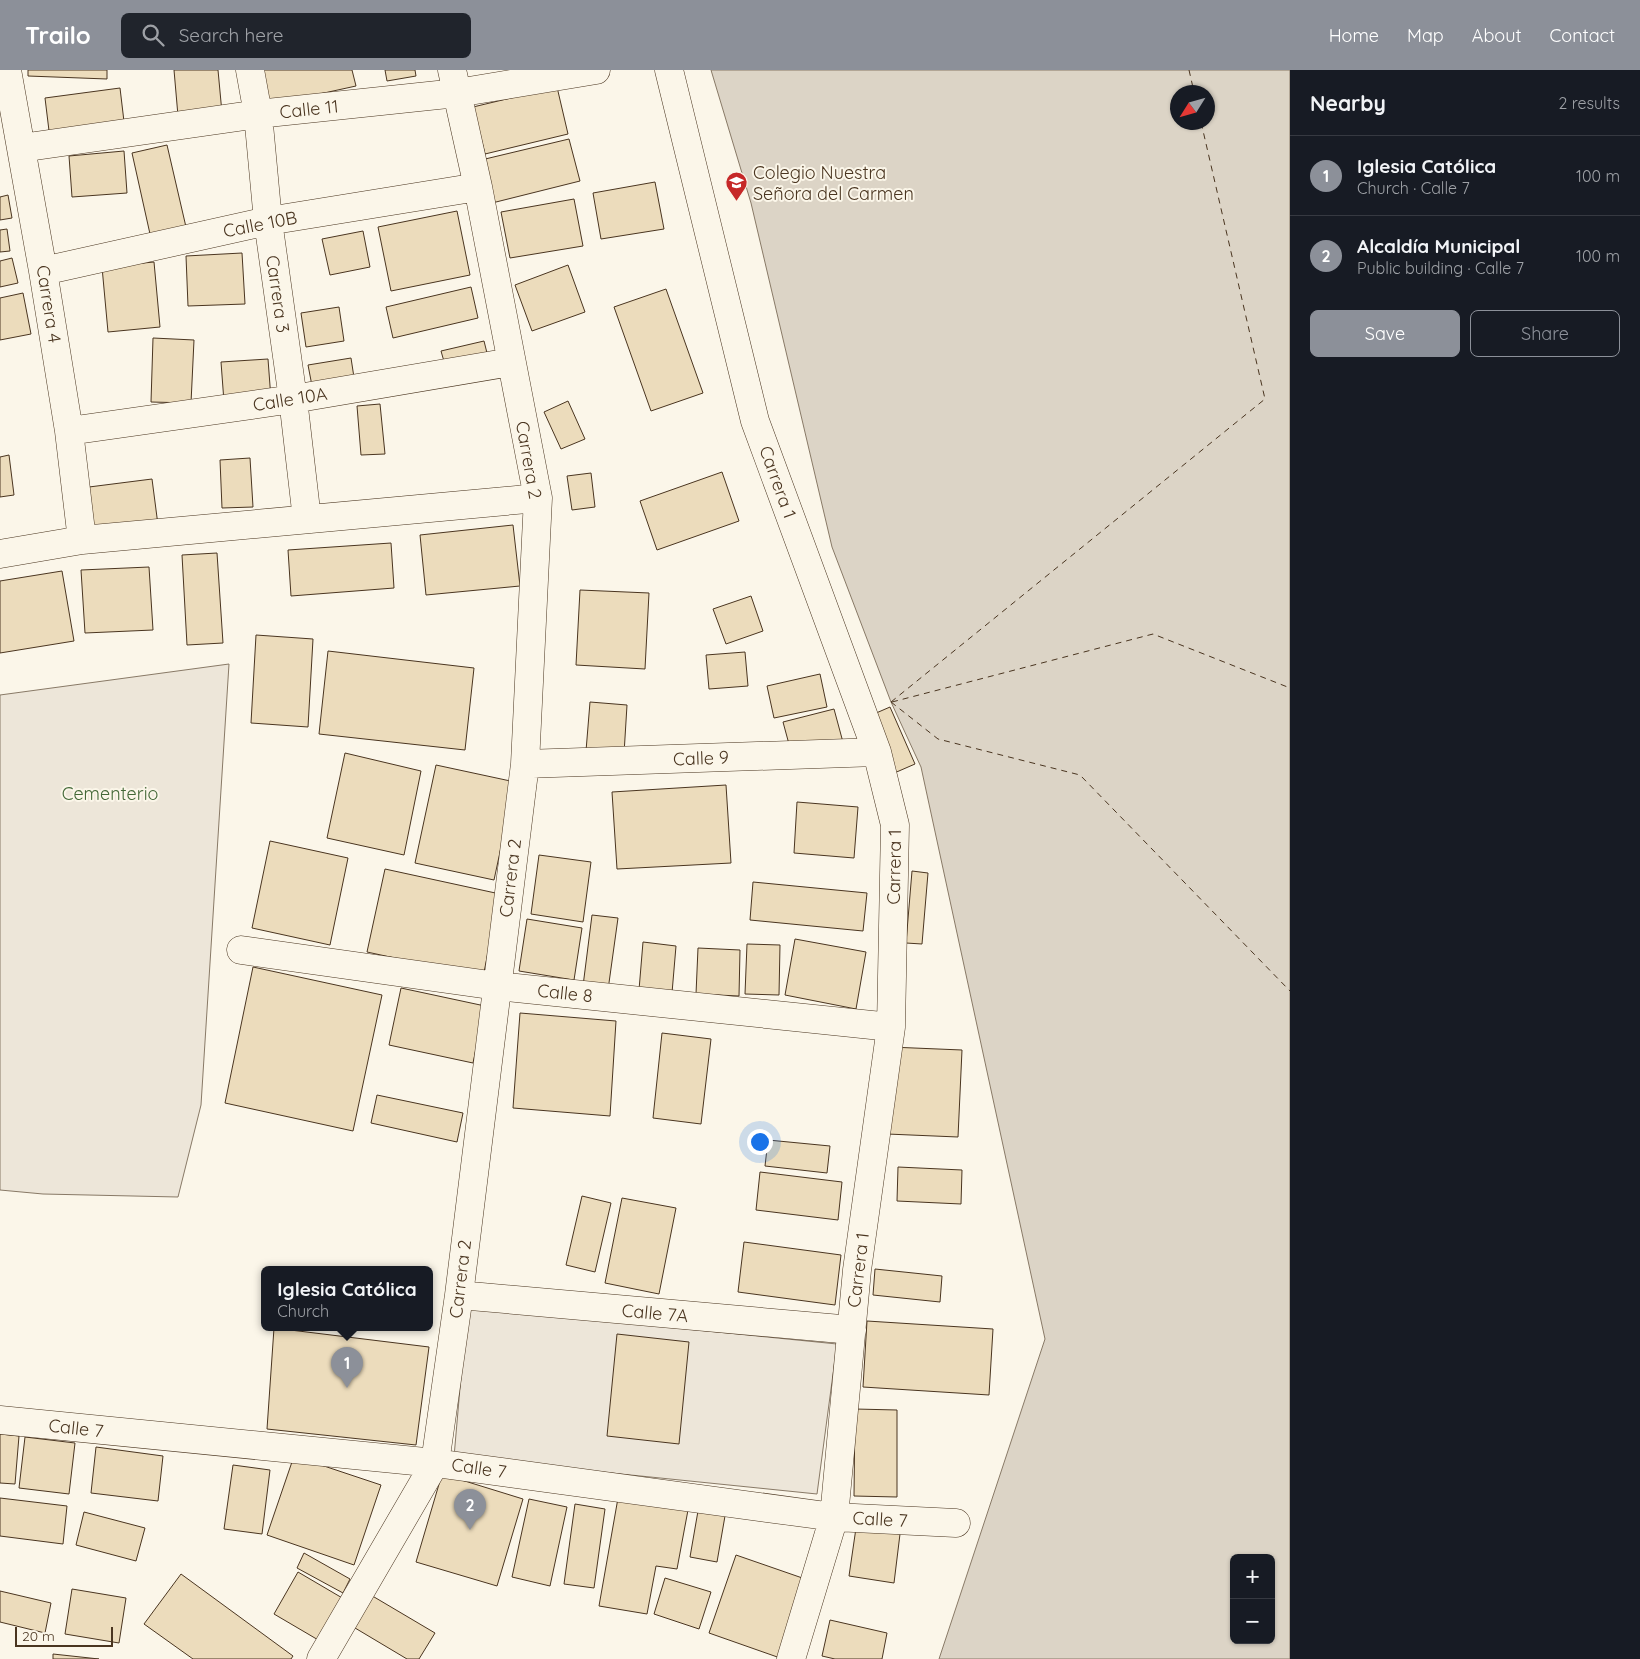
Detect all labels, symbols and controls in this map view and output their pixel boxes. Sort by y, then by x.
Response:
search box [121,13,471,58]
text: Trailo [25,20,91,50]
icon: search [139,21,167,49]
text: Search here [179,23,284,47]
text: Home [1329,24,1379,47]
text: Map [1407,24,1444,47]
text: About [1472,24,1522,47]
text: Contact [1550,24,1615,47]
north arrow [1170,85,1215,130]
text: Nearby [1310,90,1386,116]
text: 2 results [1558,93,1620,113]
street label: Calle 11 [278,94,340,124]
text: Iglesia Católica [1357,154,1496,178]
place label: Colegio Nuestra Señora del Carmen [753,161,914,205]
text: 1 [1323,166,1329,186]
text: 100 m [1576,166,1620,186]
school or university icon: Colegio Nuestra Señora del Carmen [725,170,749,201]
text: Church · Calle 7 [1357,178,1470,198]
street label: Calle 10B [221,206,299,242]
text: Alcaldía Municipal [1357,234,1520,258]
text: 2 [1321,246,1331,266]
text: 100 m [1576,246,1620,266]
street label: Carrera 3 [261,254,295,334]
text: Public building · Calle 7 [1357,258,1524,278]
street label: Carrera 4 [32,264,66,344]
button: Save [1310,310,1460,357]
button: Share [1470,310,1620,357]
street label: Calle 10A [251,382,329,416]
street label: Carrera 2 [511,419,547,501]
street label: Carrera 1 [754,443,802,521]
street label: Calle 9 [673,746,729,770]
park label: Cementerio [62,782,158,805]
street label: Carrera 1 [882,829,906,905]
street label: Carrera 2 [494,837,526,919]
street label: Calle 8 [536,979,594,1007]
your location [747,1129,773,1155]
street label: Carrera 1 [842,1231,874,1309]
street label: Carrera 2 [444,1238,476,1320]
popup [261,1266,433,1331]
text: Iglesia Católica [277,1277,417,1301]
street label: Calle 7A [621,1299,690,1327]
text: Church [277,1301,329,1321]
pin: 1 [331,1347,363,1388]
street label: Calle 7 [47,1414,105,1442]
street label: Calle 7 [450,1453,508,1483]
pin: 2 [454,1489,486,1530]
street label: Calle 7 [852,1506,908,1532]
map controls [1230,1554,1275,1644]
button: + [1230,1554,1275,1599]
button: − [1230,1599,1275,1644]
scale bar [15,1624,112,1647]
text: 20 m [22,1627,55,1645]

